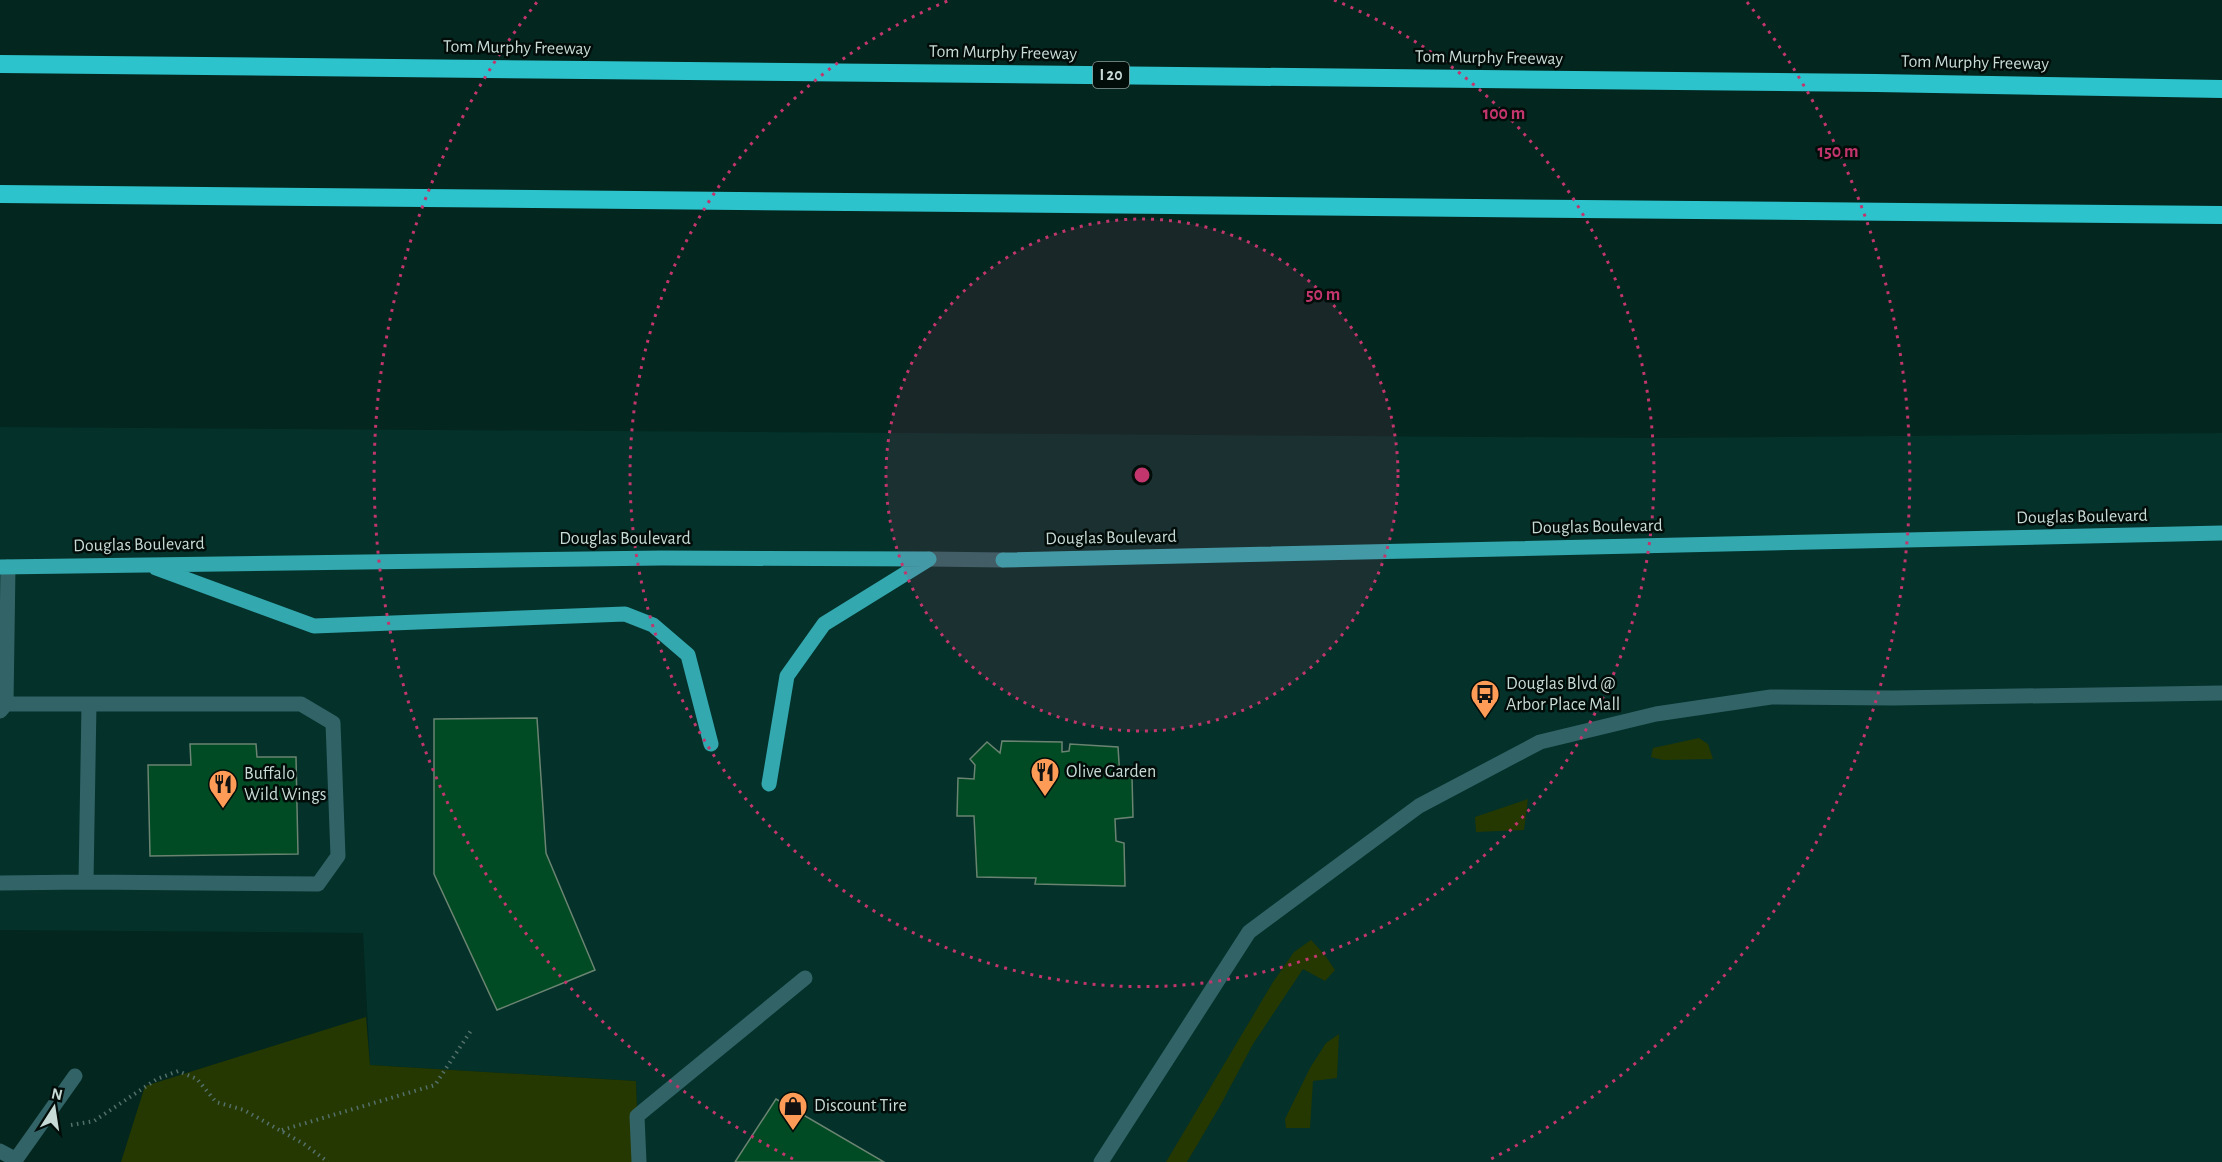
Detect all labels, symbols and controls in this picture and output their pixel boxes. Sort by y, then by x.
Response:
street label: Tom Murphy Freeway [443,38,592,58]
street label: Tom Murphy Freeway [929,43,1078,63]
street label: Tom Murphy Freeway [1415,48,1564,68]
street label: Tom Murphy Freeway [1901,53,2050,73]
road number: I 20 [1093,62,1129,88]
text: 100 m [1483,105,1525,123]
text: 150 m [1818,143,1858,161]
text: 50 m [1306,286,1340,304]
centre of rings [1132,465,1152,485]
street label: Douglas Boulevard [2016,507,2148,527]
street label: Douglas Boulevard [1531,517,1663,537]
street label: Douglas Boulevard [1045,528,1177,548]
street label: Douglas Boulevard [559,530,691,548]
street label: Douglas Boulevard [73,535,205,555]
place label: Douglas Blvd @ Arbor Place Mall [1506,675,1620,714]
bus stop icon: Douglas Blvd @ Arbor Place Mall [1469,678,1501,720]
restaurant icon: Olive Garden [1029,756,1061,798]
place label: Olive Garden [1066,763,1156,781]
place label: Buffalo Wild Wings [244,765,326,804]
restaurant icon: Buffalo Wild Wings [207,768,239,810]
north arrow [24,1078,84,1138]
text: N [50,1085,64,1103]
shop icon: Discount Tire [777,1090,809,1132]
place label: Discount Tire [814,1097,907,1115]

